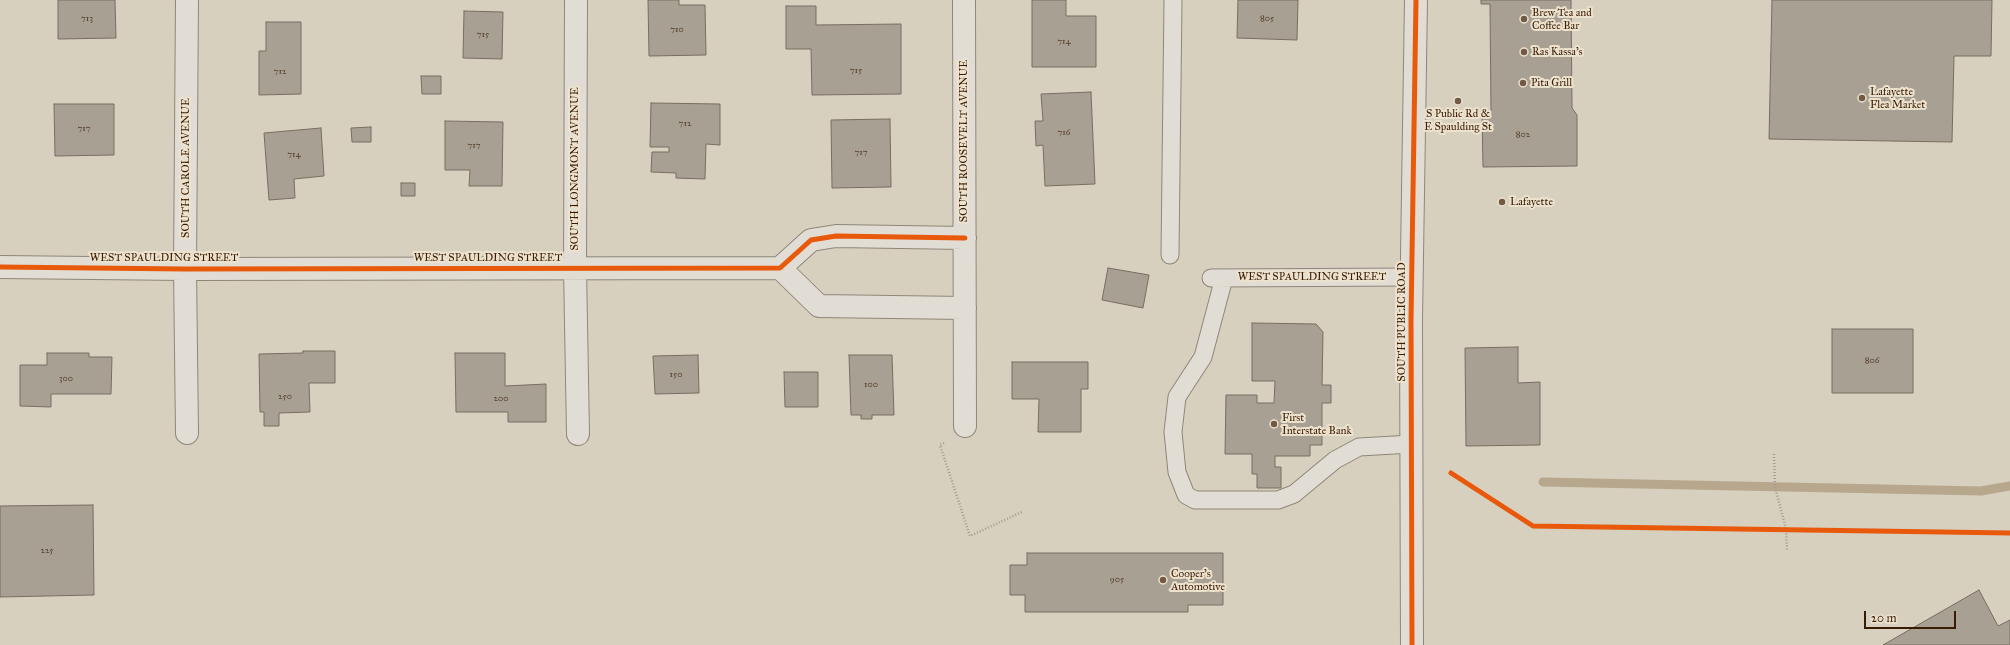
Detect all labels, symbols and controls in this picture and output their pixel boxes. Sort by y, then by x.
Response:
place label: Brew Tea and Coffee Bar [1532,6,1592,32]
house number: 713 [81,14,93,24]
house number: 805 [1260,14,1274,24]
marker: Brew Tea and Coffee Bar [1519,14,1529,24]
house number: 710 [670,25,684,35]
house number: 715 [477,30,489,40]
house number: 714 [1057,37,1071,47]
place label: Ras Kassa's [1532,45,1583,59]
marker: Ras Kassa's [1519,47,1529,57]
street label: SOUTH ROOSEVELT AVENUE [957,60,971,222]
house number: 715 [850,66,862,76]
house number: 712 [274,67,286,77]
place label: Pita Grill [1531,76,1572,90]
marker: Pita Grill [1518,78,1528,88]
place label: Lafayette Flea Market [1870,85,1925,111]
street label: SOUTH LONGMONT AVENUE [568,87,582,251]
marker: Lafayette Flea Market [1857,93,1867,103]
marker: S Public Rd & E Spaulding St [1453,96,1463,106]
street label: SOUTH CAROLE AVENUE [179,98,193,238]
place label: S Public Rd & E Spaulding St [1424,107,1492,133]
house number: 712 [679,119,691,129]
house number: 717 [77,124,91,134]
house number: 716 [1058,128,1070,138]
house number: 802 [1516,130,1530,140]
house number: 717 [467,141,481,151]
house number: 717 [854,148,868,158]
house number: 714 [287,150,301,160]
place label: Lafayette [1510,195,1553,209]
marker: Lafayette [1497,197,1507,207]
street label: WEST SPAULDING STREET [90,251,238,265]
street label: WEST SPAULDING STREET [414,251,562,265]
street label: SOUTH PUBLIC ROAD [1395,262,1409,382]
street label: WEST SPAULDING STREET [1238,270,1386,284]
house number: 806 [1865,356,1879,366]
house number: 150 [670,370,682,380]
house number: 300 [59,374,73,384]
house number: 100 [864,380,878,390]
house number: 250 [278,392,292,402]
house number: 200 [494,394,508,404]
place label: First Interstate Bank [1282,411,1352,437]
marker: First Interstate Bank [1269,419,1279,429]
house number: 225 [41,546,53,556]
place label: Cooper's Automotive [1171,567,1225,593]
house number: 905 [1110,575,1124,585]
marker: Cooper's Automotive [1158,575,1168,585]
scale bar [1866,603,1958,629]
text: 20 m [1871,611,1897,625]

